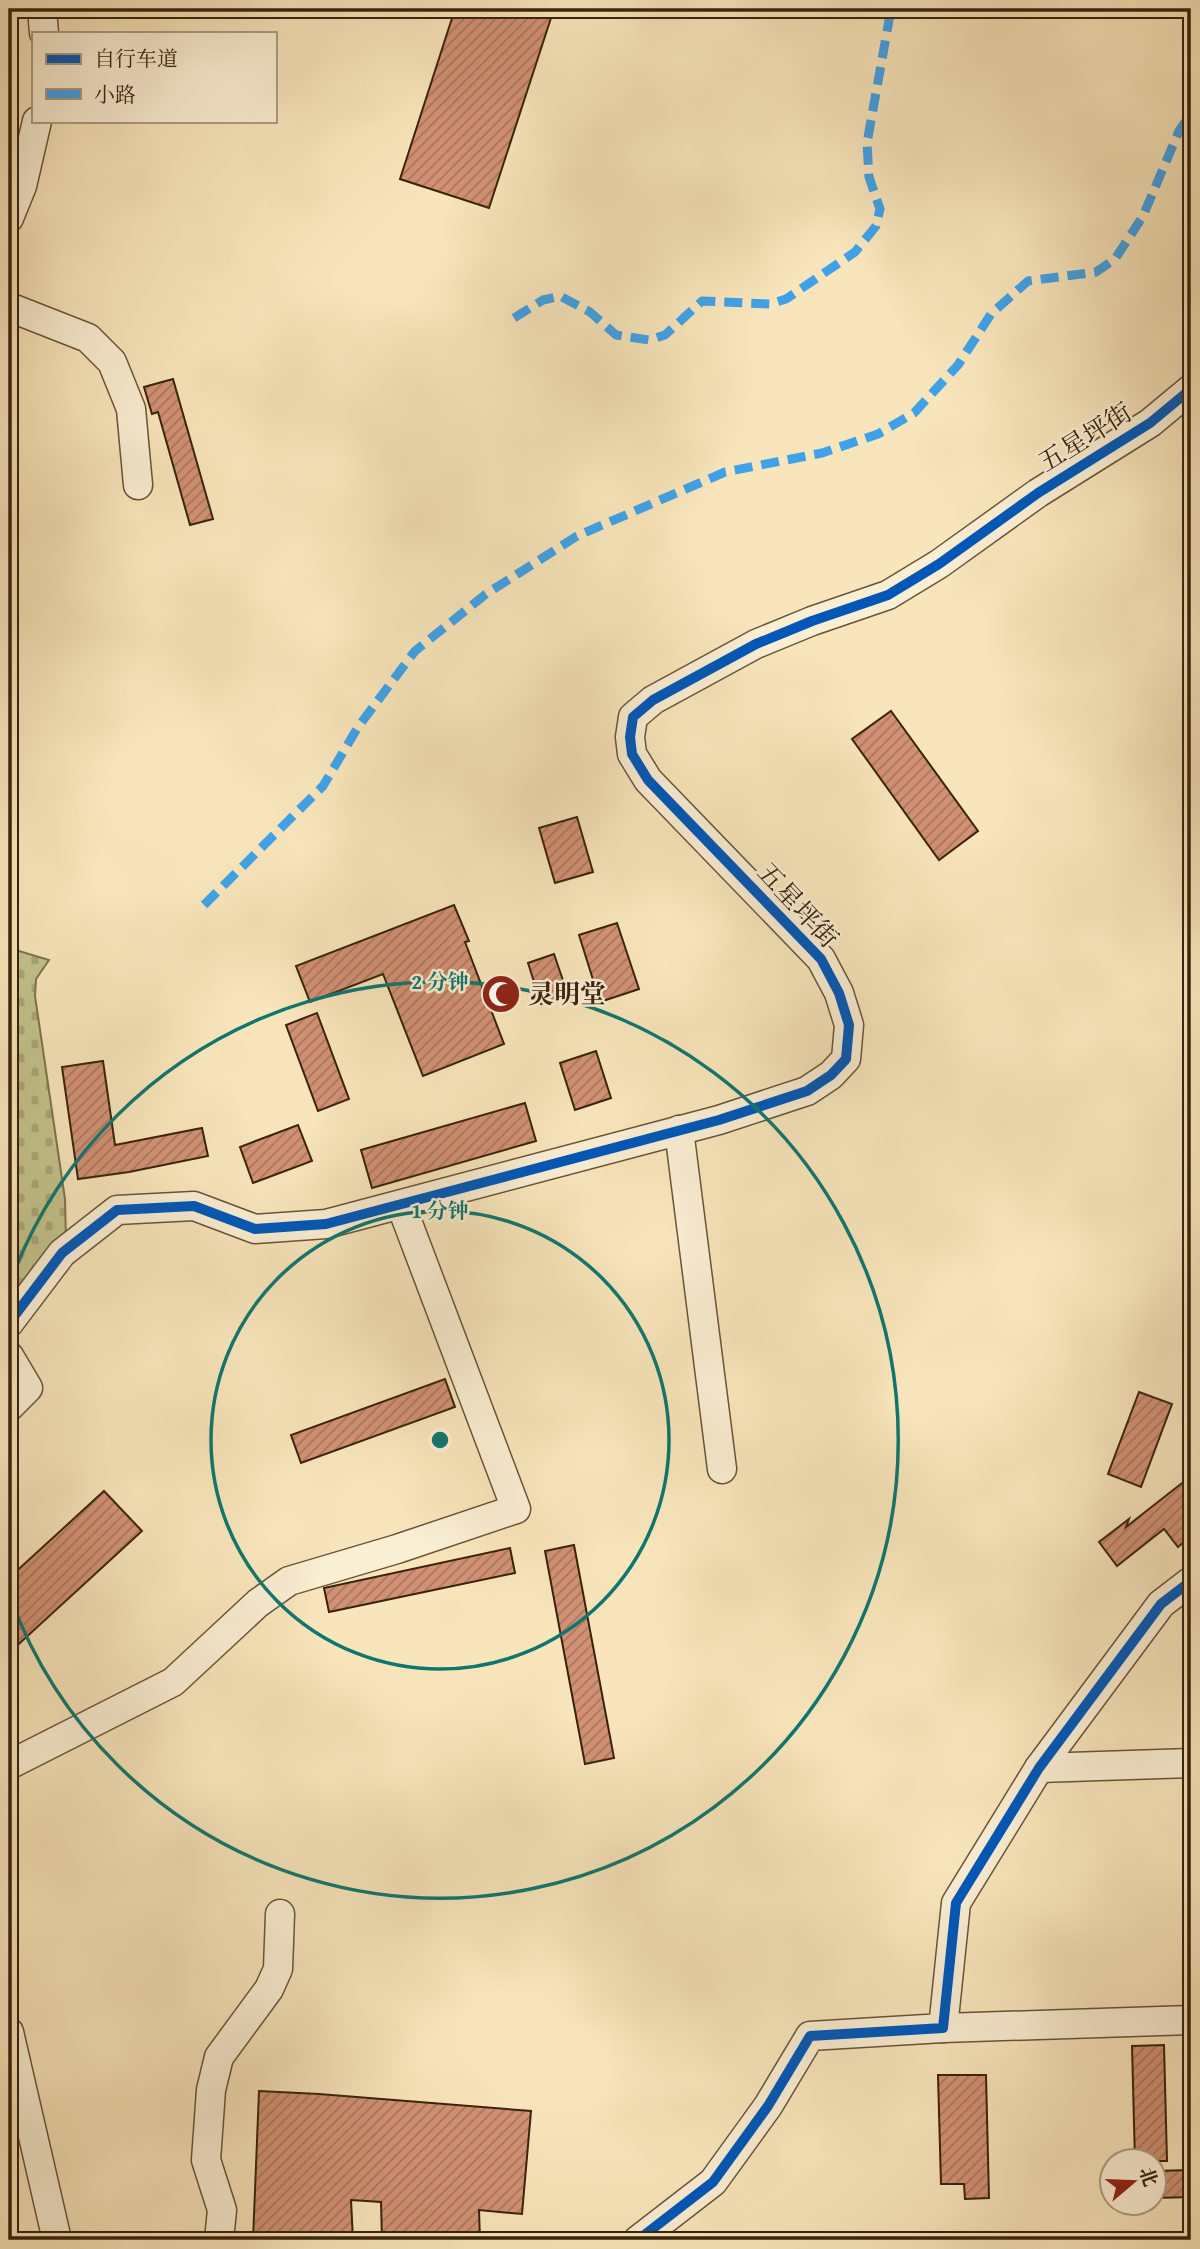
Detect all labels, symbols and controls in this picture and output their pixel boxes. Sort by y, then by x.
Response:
legend [32,32,276,122]
text: 自行车道 [94,43,178,74]
text: 小路 [94,79,136,110]
street label: 五星坪街 [1030,392,1139,481]
street label: 五星坪街 [749,853,848,956]
text: 2 分钟 [411,966,469,997]
mosque icon: 灵明堂 [480,973,522,1015]
place label: 灵明堂 [528,974,606,1013]
text: 1 分钟 [411,1195,469,1226]
centre of rings [428,1428,452,1452]
north arrow [1098,2148,1168,2218]
text: 北 [1133,2163,1165,2190]

